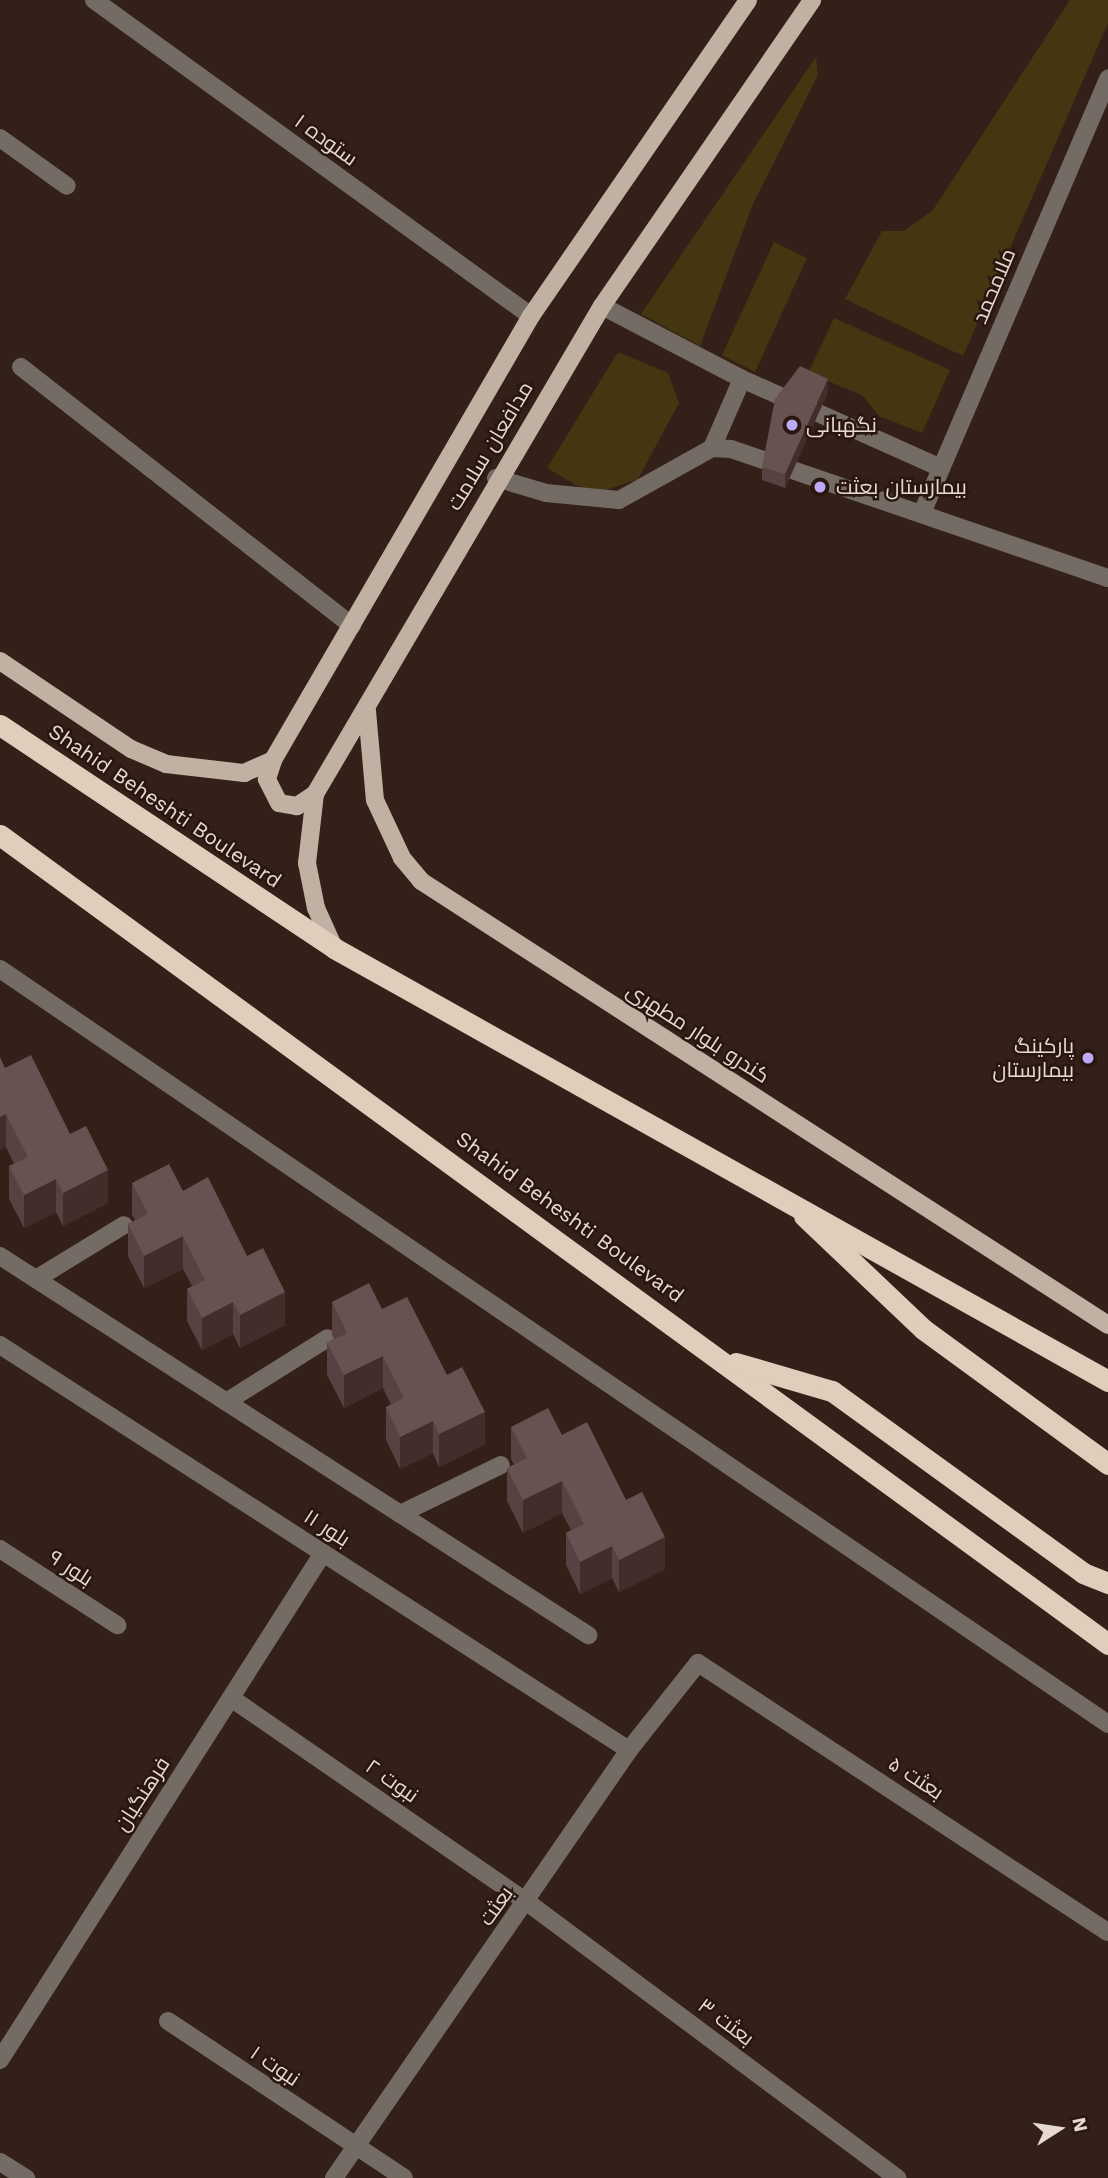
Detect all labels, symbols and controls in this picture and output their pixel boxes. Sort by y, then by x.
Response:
street label: ستوده ۱ [290,109,362,171]
street label: ملامحمد [967,245,1021,327]
street label: مدافعان سلامت [442,377,538,515]
place label: نگهبانی [806,412,877,438]
marker: نگهبانی [784,417,800,433]
place label: بیمارستان بعثت [836,474,967,500]
marker: بیمارستان بعثت [810,477,830,497]
street label: Shahid Beheshti Boulevard [44,719,286,893]
street label: کندرو بلوار مطهری [622,977,774,1089]
place label: پارکینگ بیمارستان [993,1033,1074,1083]
marker: پارکینگ بیمارستان [1080,1050,1096,1066]
street label: Shahid Beheshti Boulevard [451,1126,689,1308]
street label: بلور ۱۱ [299,1504,355,1552]
street label: بلور ۹ [44,1544,98,1592]
street label: بعثت ۵ [884,1751,948,1805]
street label: فرهنگیان [109,1752,175,1836]
street label: نبوت ۲ [361,1754,423,1808]
street label: بعثت [474,1881,518,1931]
street label: بعثت ۳ [693,1993,759,2051]
street label: نبوت ۱ [246,2040,304,2092]
north arrow [1024,2094,1094,2164]
text: N [1067,2115,1093,2134]

